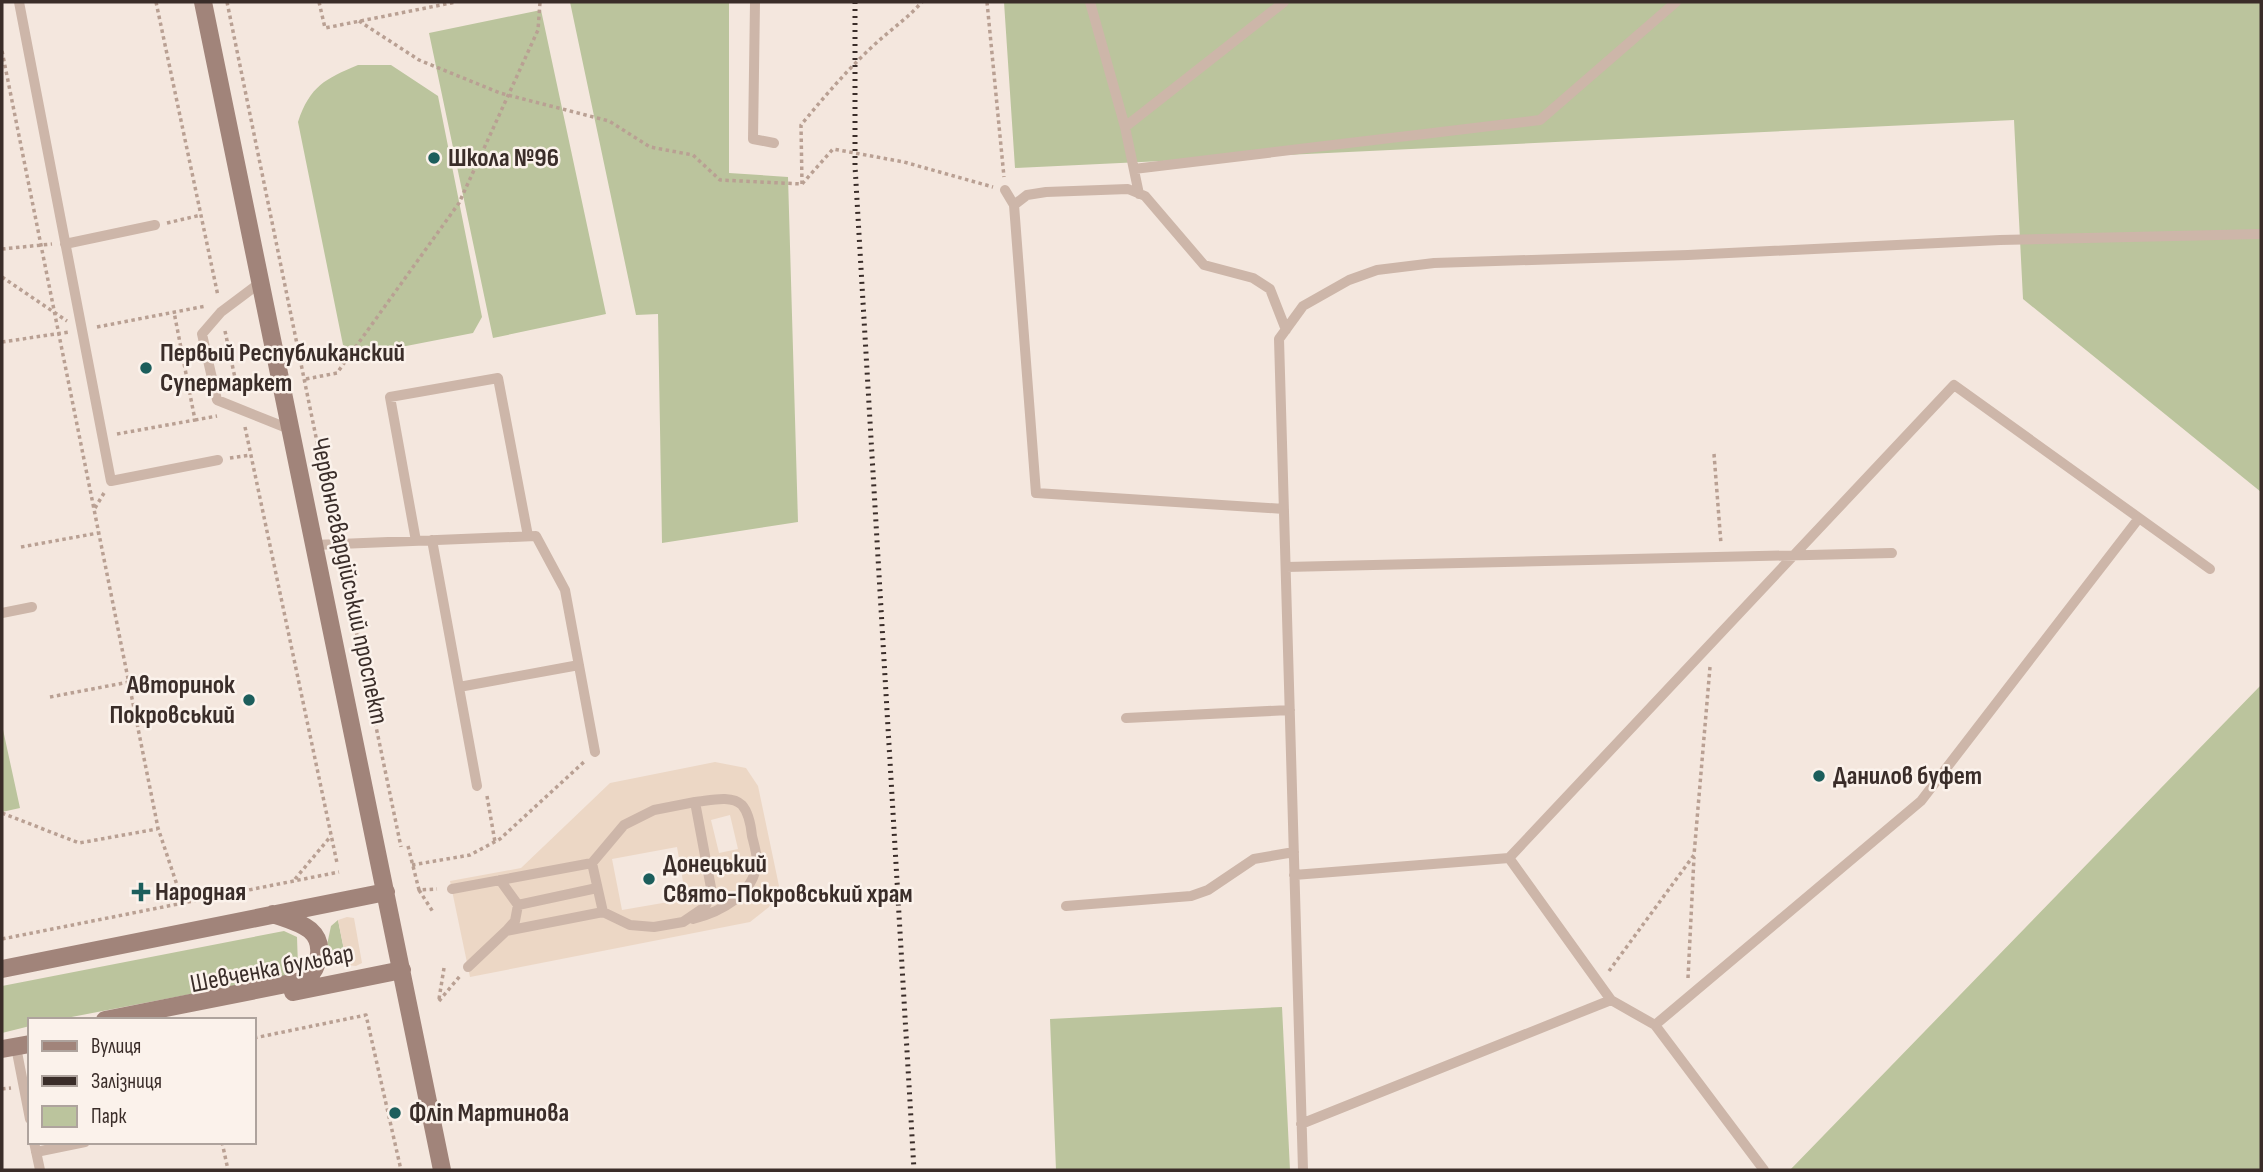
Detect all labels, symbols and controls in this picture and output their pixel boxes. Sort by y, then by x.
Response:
place label: Школа №96 [448,143,559,174]
marker: Школа №96 [426,150,442,166]
place label: Первый Республиканский Супермаркет [160,338,405,399]
marker: Первый Республиканский Супермаркет [138,360,154,376]
street label: Червоногвардійський проспект [303,435,395,727]
place label: Авторинок Покровський [109,670,235,731]
marker: Авторинок Покровський [241,692,257,708]
place label: Данилов буфет [1833,761,1982,792]
marker: Данилов буфет [1811,768,1827,784]
place label: Донецький Свято-Покровський храм [663,849,913,910]
marker: Донецький Свято-Покровський храм [641,871,657,887]
place label: Народная [155,877,246,908]
marker: Народная [133,884,149,900]
street label: Шевченка бульвар [188,938,356,1000]
legend [28,1018,256,1144]
text: Вулиця [91,1034,141,1059]
text: Залізниця [91,1069,162,1094]
place label: Фліп Мартинова [409,1098,569,1129]
text: Парк [91,1104,126,1129]
marker: Фліп Мартинова [387,1105,403,1121]

